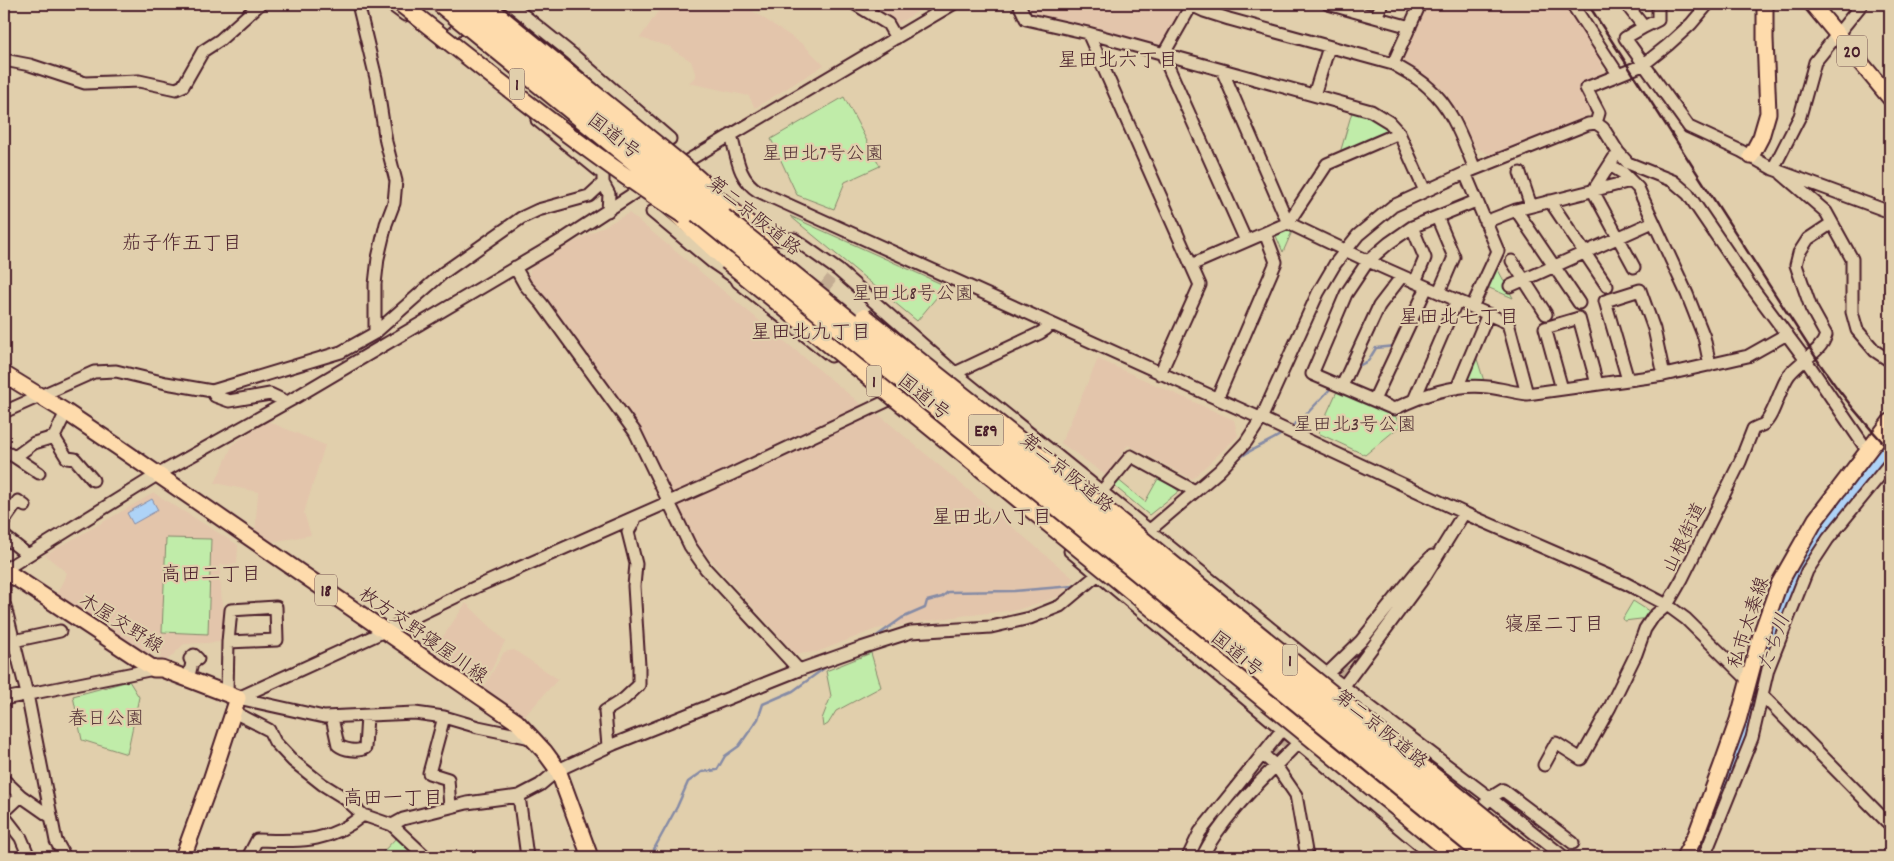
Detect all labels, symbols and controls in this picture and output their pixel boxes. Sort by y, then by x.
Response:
road number: 20 [1837,36,1867,66]
district label: 星田北六丁目 [1058,48,1178,76]
road number: 1 [510,68,524,100]
street label: 国道1号 [580,108,645,167]
park label: 星田北7号公園 [762,142,884,169]
street label: 第二京阪道路 [700,171,806,264]
district label: 茄子作五丁目 [122,231,242,259]
park label: 星田北8号公園 [852,282,974,309]
district label: 星田北七丁目 [1399,305,1519,333]
district label: 星田北九丁目 [751,320,871,348]
road number: 1 [866,366,882,396]
street label: 国道1号 [891,369,955,428]
park label: 星田北3号公園 [1294,413,1416,440]
road number: E89 [968,414,1004,446]
street label: 第二京阪道路 [1013,428,1119,521]
street label: 山根街道 [1657,498,1715,579]
district label: 星田北八丁目 [932,505,1052,533]
district label: 高田二丁目 [161,562,261,590]
road number: 18 [315,574,337,606]
street label: 私市太秦線 [1723,574,1778,672]
street label: 枚方交野寝屋川線 [352,582,492,692]
street label: 木屋交野線 [73,588,168,662]
water label: たち川 [1753,610,1799,676]
district label: 寝屋二丁目 [1504,612,1604,640]
street label: 国道1号 [1204,626,1268,685]
road number: 1 [1282,644,1298,676]
street label: 第二京阪道路 [1327,684,1433,777]
park label: 春日公園 [68,707,144,734]
district label: 高田一丁目 [343,786,443,814]

